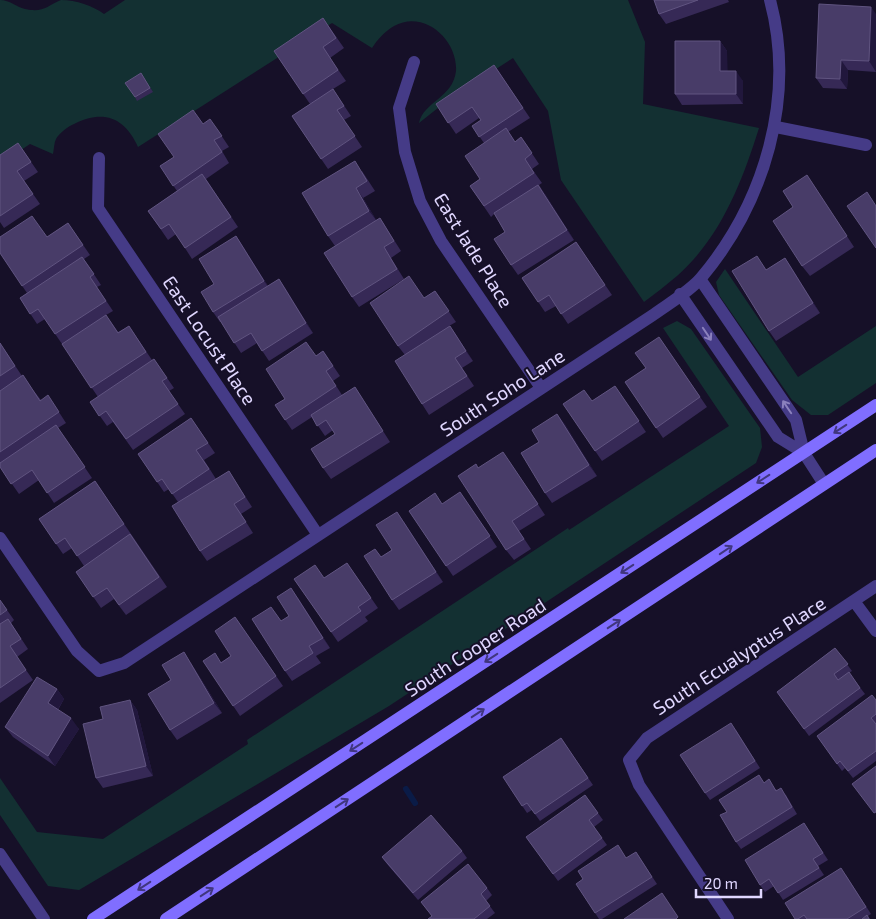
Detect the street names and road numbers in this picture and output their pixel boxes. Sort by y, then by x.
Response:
street label: East Jade Place [430,188,518,312]
street label: East Locust Place [158,271,262,409]
street label: South Soho Lane [435,343,569,441]
street label: South Ecualyptus Place [649,591,829,719]
street label: South Cooper Road [400,593,550,701]

